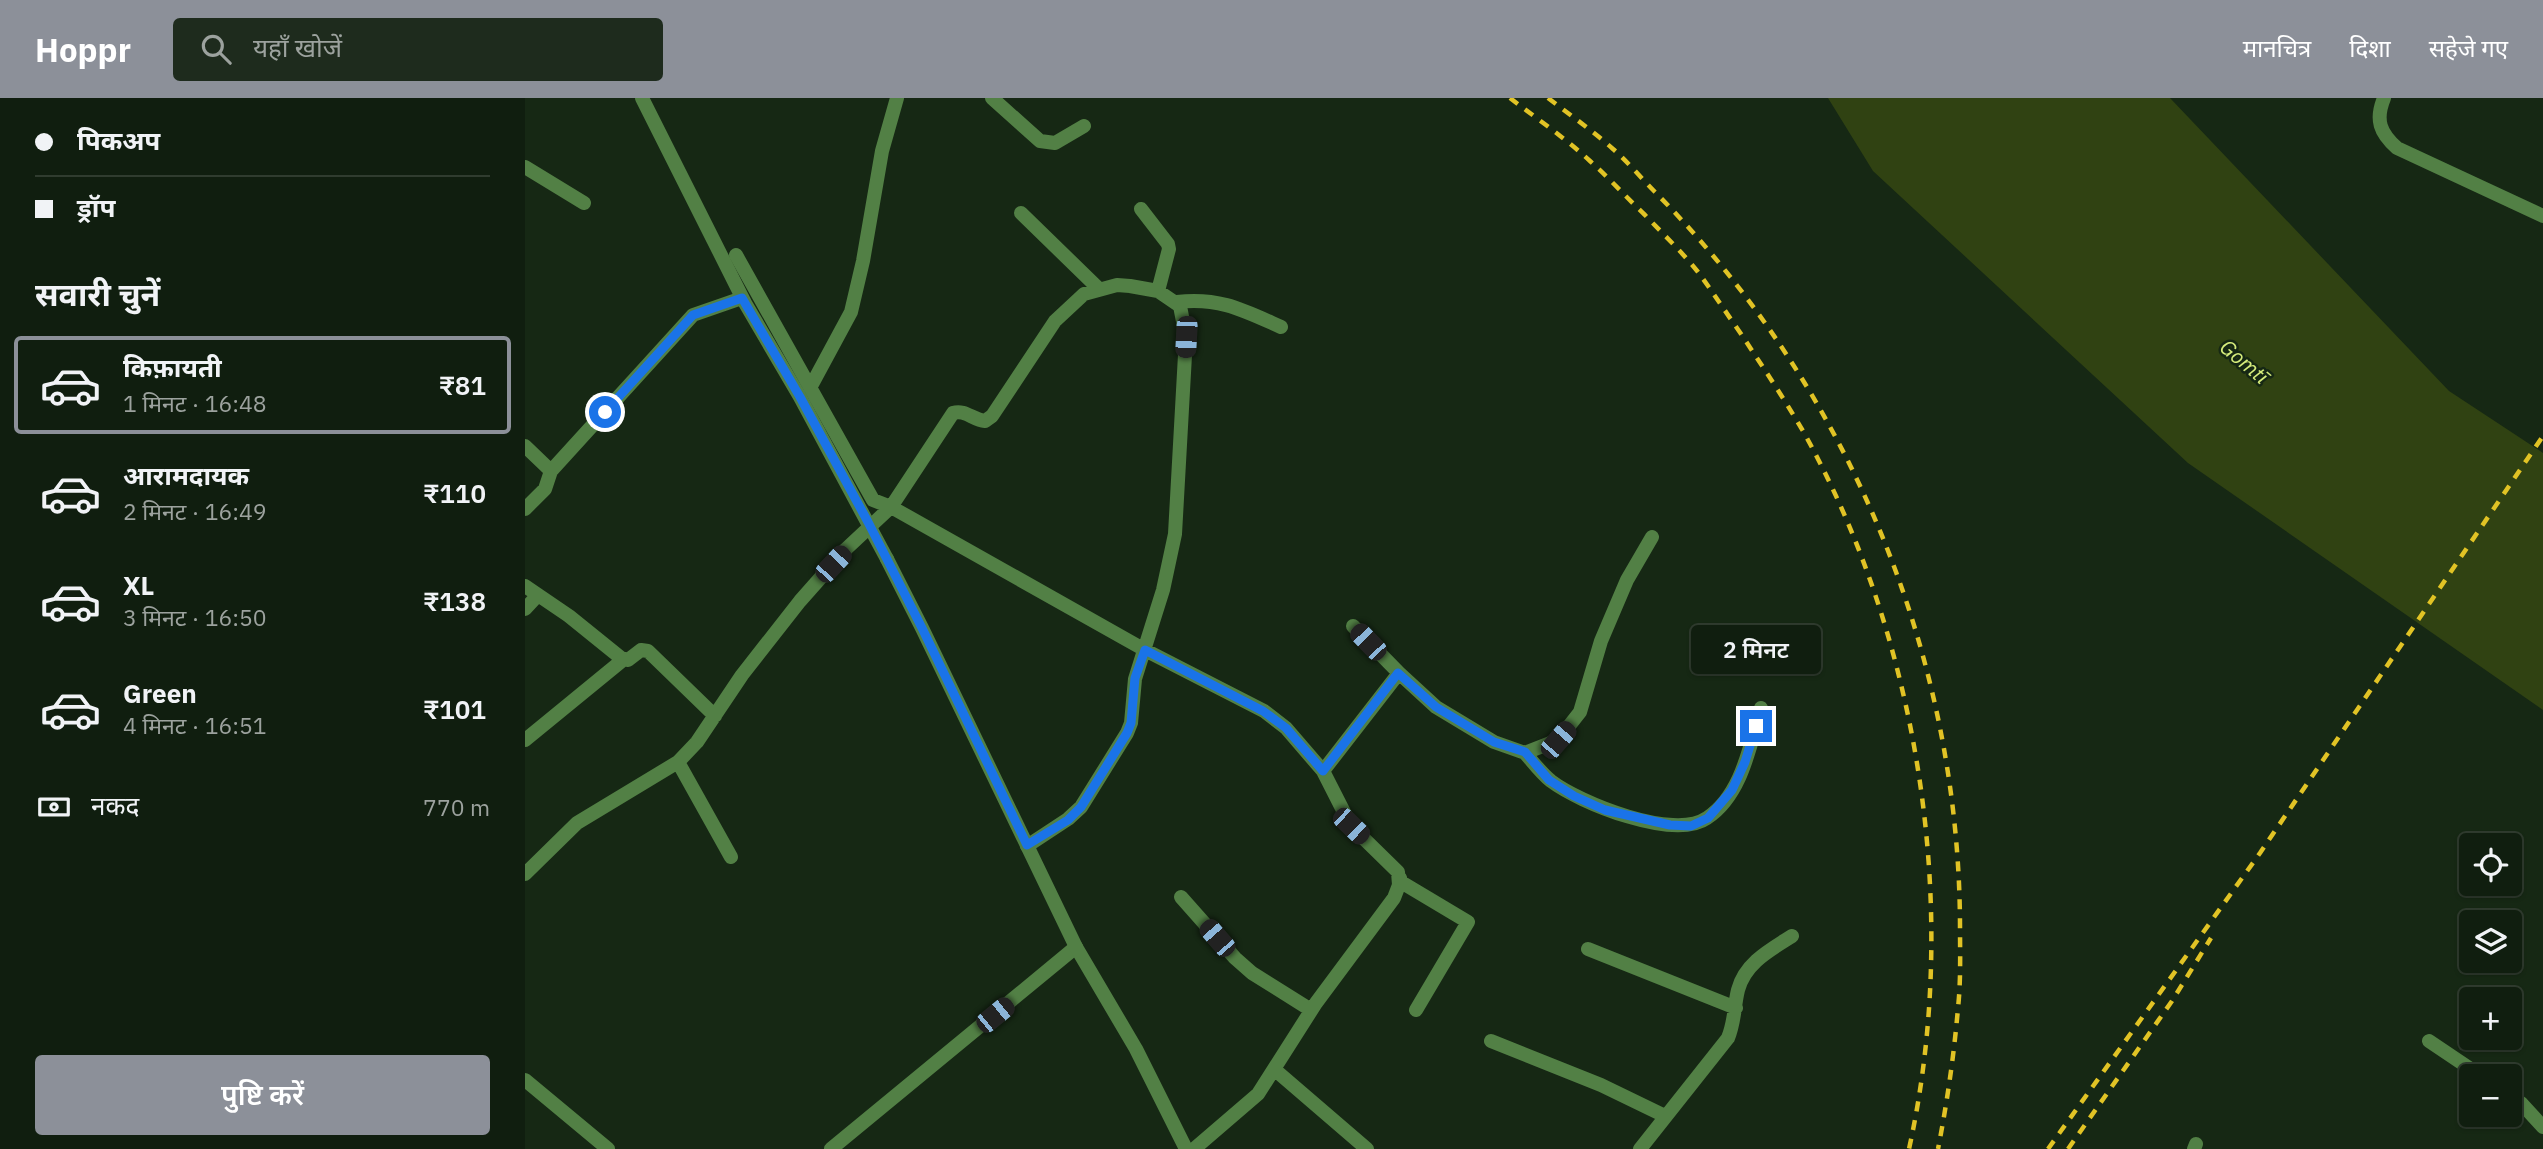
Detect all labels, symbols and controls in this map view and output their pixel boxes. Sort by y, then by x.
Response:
search box [173,18,663,81]
text: Hoppr [35,28,131,71]
icon: search [197,30,235,68]
text: यहाँ खोजें [253,30,342,64]
text: मानचित्र [2243,32,2311,64]
text: दिशा [2349,32,2391,64]
text: सहेजे गए [2429,32,2508,64]
text: पिकअप [77,123,160,157]
text: ड्रॉप [77,190,115,224]
text: सवारी चुनें [35,273,160,315]
car [1175,315,1198,359]
water label: Gomtī [2214,333,2277,391]
text: किफ़ायती [123,350,222,384]
icon: car [39,354,102,417]
text: ₹81 [439,368,486,402]
text: 1 मिनट · 16:48 [123,388,267,418]
route start [589,396,621,428]
text: आरामदायक [123,458,249,492]
icon: car [39,462,102,525]
text: ₹110 [423,476,486,510]
text: 2 मिनट · 16:49 [123,496,267,526]
car [811,541,856,587]
text: XL [123,568,154,602]
icon: car [39,570,102,633]
text: ₹138 [423,584,486,618]
text: 3 मिनट · 16:50 [123,602,267,632]
car [1346,620,1391,664]
callout: 2 मिनट [1691,624,1821,674]
text: 2 मिनट [1723,634,1789,664]
text: Green [123,676,197,710]
icon: car [39,678,102,741]
text: ₹101 [423,692,486,726]
text: 4 मिनट · 16:51 [123,710,267,740]
route end [1740,710,1772,742]
car [1537,717,1580,763]
icon: cash [35,788,73,826]
text: नकद [91,788,139,822]
text: 770 m [423,792,490,822]
car [1329,804,1374,848]
map controls [2459,833,2522,1127]
button: locate [2459,833,2522,896]
button: layers [2459,910,2522,973]
car [1196,915,1239,961]
button: + [2459,987,2522,1050]
car [973,994,1018,1036]
button: पुष्टि करें [35,1055,490,1135]
button: − [2459,1064,2522,1127]

